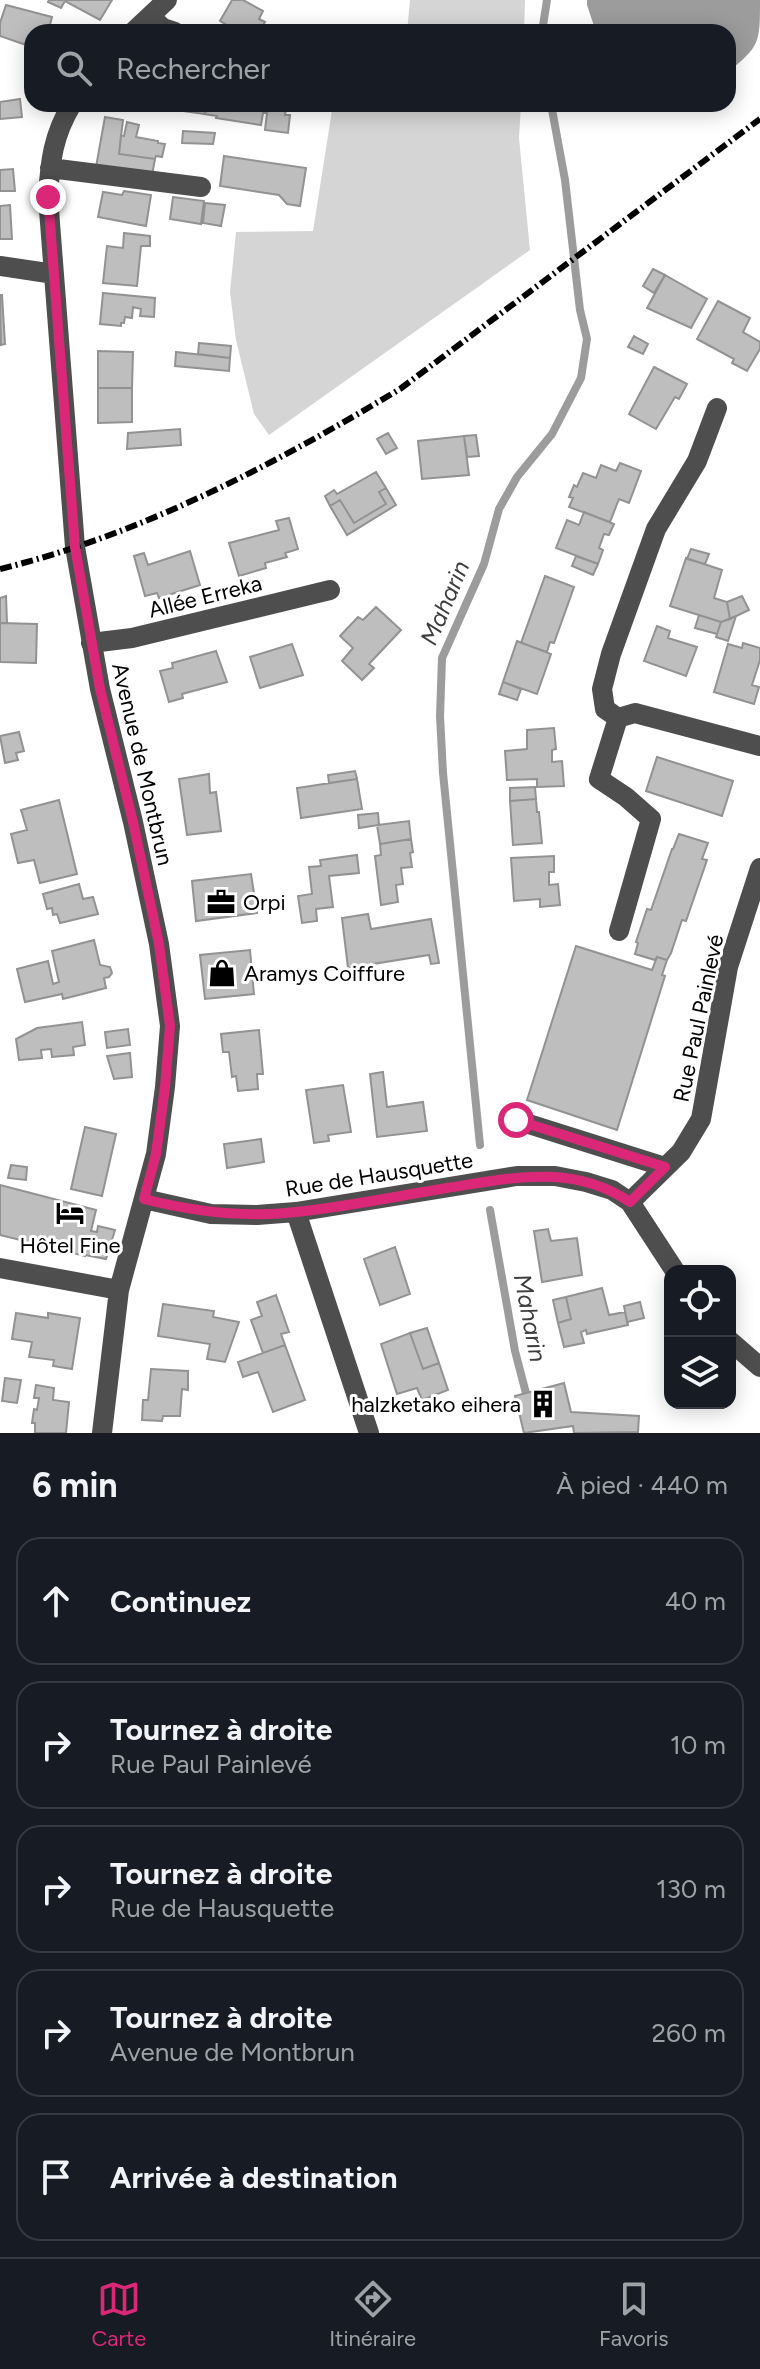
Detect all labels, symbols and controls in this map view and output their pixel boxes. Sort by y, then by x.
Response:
search box [24,24,736,112]
icon: search [52,46,96,90]
text: Rechercher [116,50,270,87]
route end [30,179,66,215]
water label: Maharin [414,556,475,649]
street label: Allée Erreka [146,569,264,624]
street label: Avenue de Montbrun [106,660,179,868]
office icon: Orpi [206,887,236,917]
place label: Orpi [243,889,286,916]
street label: Rue Paul Painlevé [668,932,729,1104]
shop icon: Aramys Coiffure [207,958,237,988]
place label: Aramys Coiffure [244,960,405,987]
route start [498,1102,534,1138]
street label: Rue de Hausquette [283,1146,475,1203]
hotel icon: Hôtel Fine [55,1198,85,1228]
place label: Hôtel Fine [19,1232,121,1259]
map controls [664,1265,736,1409]
button: locate [664,1265,736,1337]
water label: Maharin [508,1271,553,1364]
button: layers [664,1337,736,1409]
building icon: halzketako eihera [528,1389,558,1419]
place label: halzketako eihera [351,1391,521,1418]
text: 6 min [32,1465,118,1506]
text: À pied · 440 m [556,1469,728,1501]
icon: ahead [34,1579,78,1623]
text: Continuez [110,1583,251,1620]
text: 40 m [665,1585,726,1617]
text: Tournez à droite [110,1711,332,1748]
icon: right [34,1723,78,1767]
text: 10 m [670,1729,726,1761]
text: Rue Paul Painlevé [110,1748,312,1780]
text: Tournez à droite [110,1855,332,1892]
icon: right [34,1867,78,1911]
text: 130 m [656,1873,726,1905]
text: Rue de Hausquette [110,1892,334,1924]
text: Tournez à droite [110,1999,332,2036]
icon: right [34,2011,78,2055]
text: 260 m [652,2017,726,2049]
text: Avenue de Montbrun [110,2036,355,2068]
icon: arrive [34,2155,78,2199]
text: Arrivée à destination [110,2159,397,2196]
tab: Carte [91,2277,146,2352]
tab: Itinéraire [329,2277,416,2352]
tab: Favoris [599,2277,669,2352]

